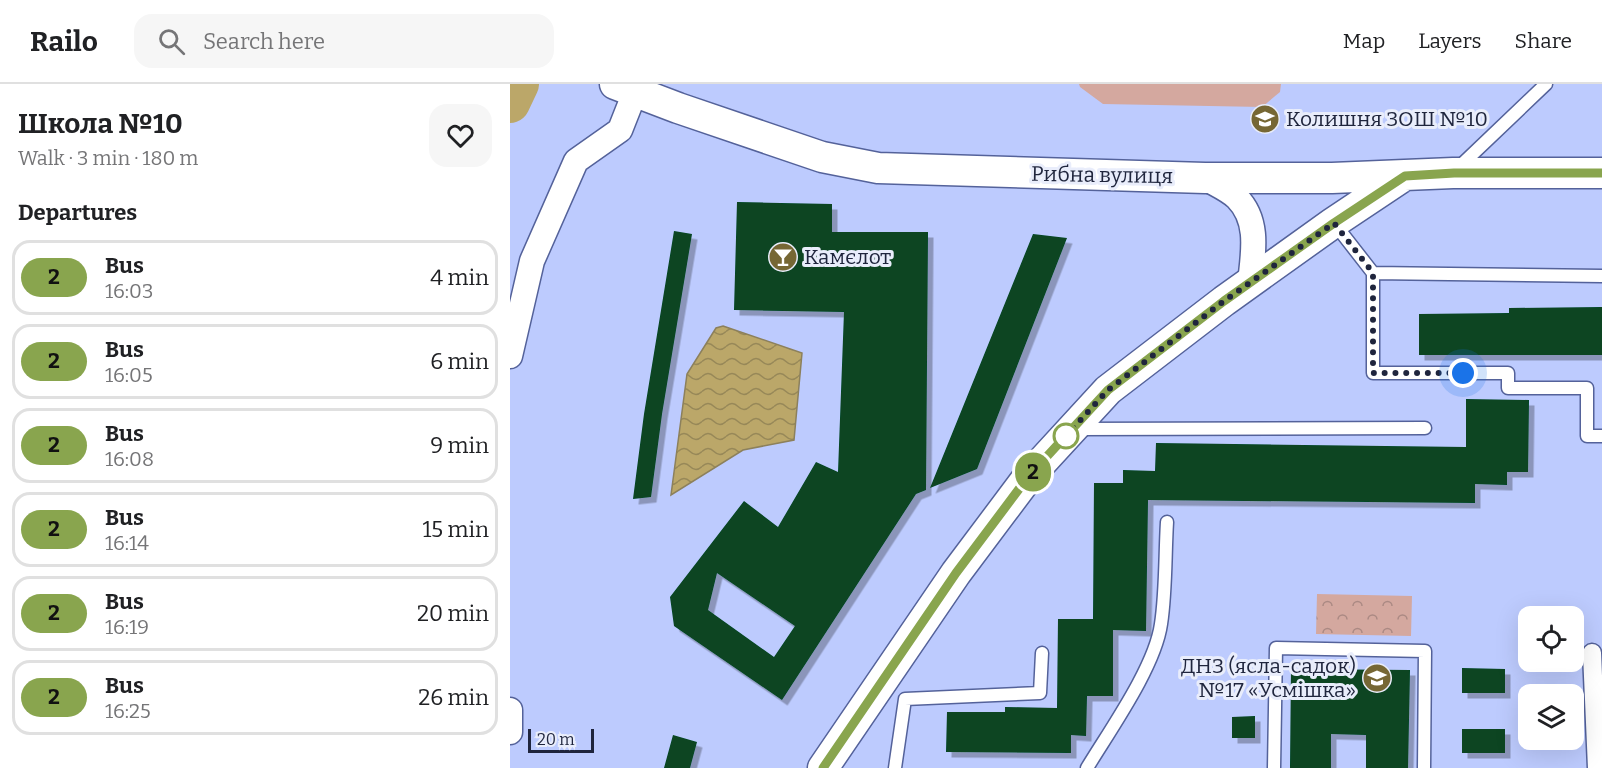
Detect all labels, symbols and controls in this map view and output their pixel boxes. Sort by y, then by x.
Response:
search box [134,14,554,68]
text: Railo [30,25,98,58]
icon: search [155,25,188,58]
text: Search here [203,28,325,55]
text: Map [1343,28,1385,54]
text: Layers [1418,28,1482,54]
text: Share [1515,28,1572,54]
school or university icon: Колишня ЗОШ №10 [1249,103,1281,135]
button: heart [429,104,492,167]
place label: Колишня ЗОШ №10 [1286,106,1488,132]
text: Школа №10 [18,107,183,140]
text: Walk · 3 min · 180 m [18,146,198,170]
street label: Рибна вулиця [1031,161,1173,189]
text: Departures [18,199,137,226]
bar icon: Камєлот [767,241,799,273]
place label: Камєлот [804,244,891,270]
text: Bus [105,252,144,279]
text: 2 [48,264,60,290]
text: 4 min [430,264,489,291]
text: 16:03 [105,279,153,303]
text: Bus [105,336,144,363]
text: 2 [48,348,60,374]
text: 6 min [430,348,489,375]
your location [1448,358,1478,388]
text: 16:05 [105,363,153,387]
text: Bus [105,420,144,447]
unlabelled marker [1053,423,1079,449]
text: 2 [48,432,60,458]
text: 9 min [430,432,489,459]
text: 16:08 [105,447,154,471]
line badge: 2 [1014,452,1052,492]
text: 2 [1027,459,1039,485]
text: Bus [105,504,144,531]
text: 2 [48,516,60,542]
text: 15 min [422,516,489,543]
text: 16:14 [105,531,149,555]
text: Bus [105,588,144,615]
text: 2 [48,600,60,626]
text: 20 min [417,600,489,627]
map controls [1518,606,1584,750]
button: locate [1518,606,1584,672]
text: 16:19 [105,615,149,639]
place label: ДНЗ (ясла-садок) №17 «Усмішка» [1181,653,1356,703]
school or university icon: ДНЗ (ясла-садок) №17 «Усмішка» [1361,662,1393,694]
text: Bus [105,672,144,699]
text: 2 [48,684,60,710]
text: 26 min [418,684,489,711]
button: layers [1518,684,1584,750]
text: 16:25 [105,699,151,723]
scale bar [528,726,594,754]
text: 20 m [537,730,574,749]

